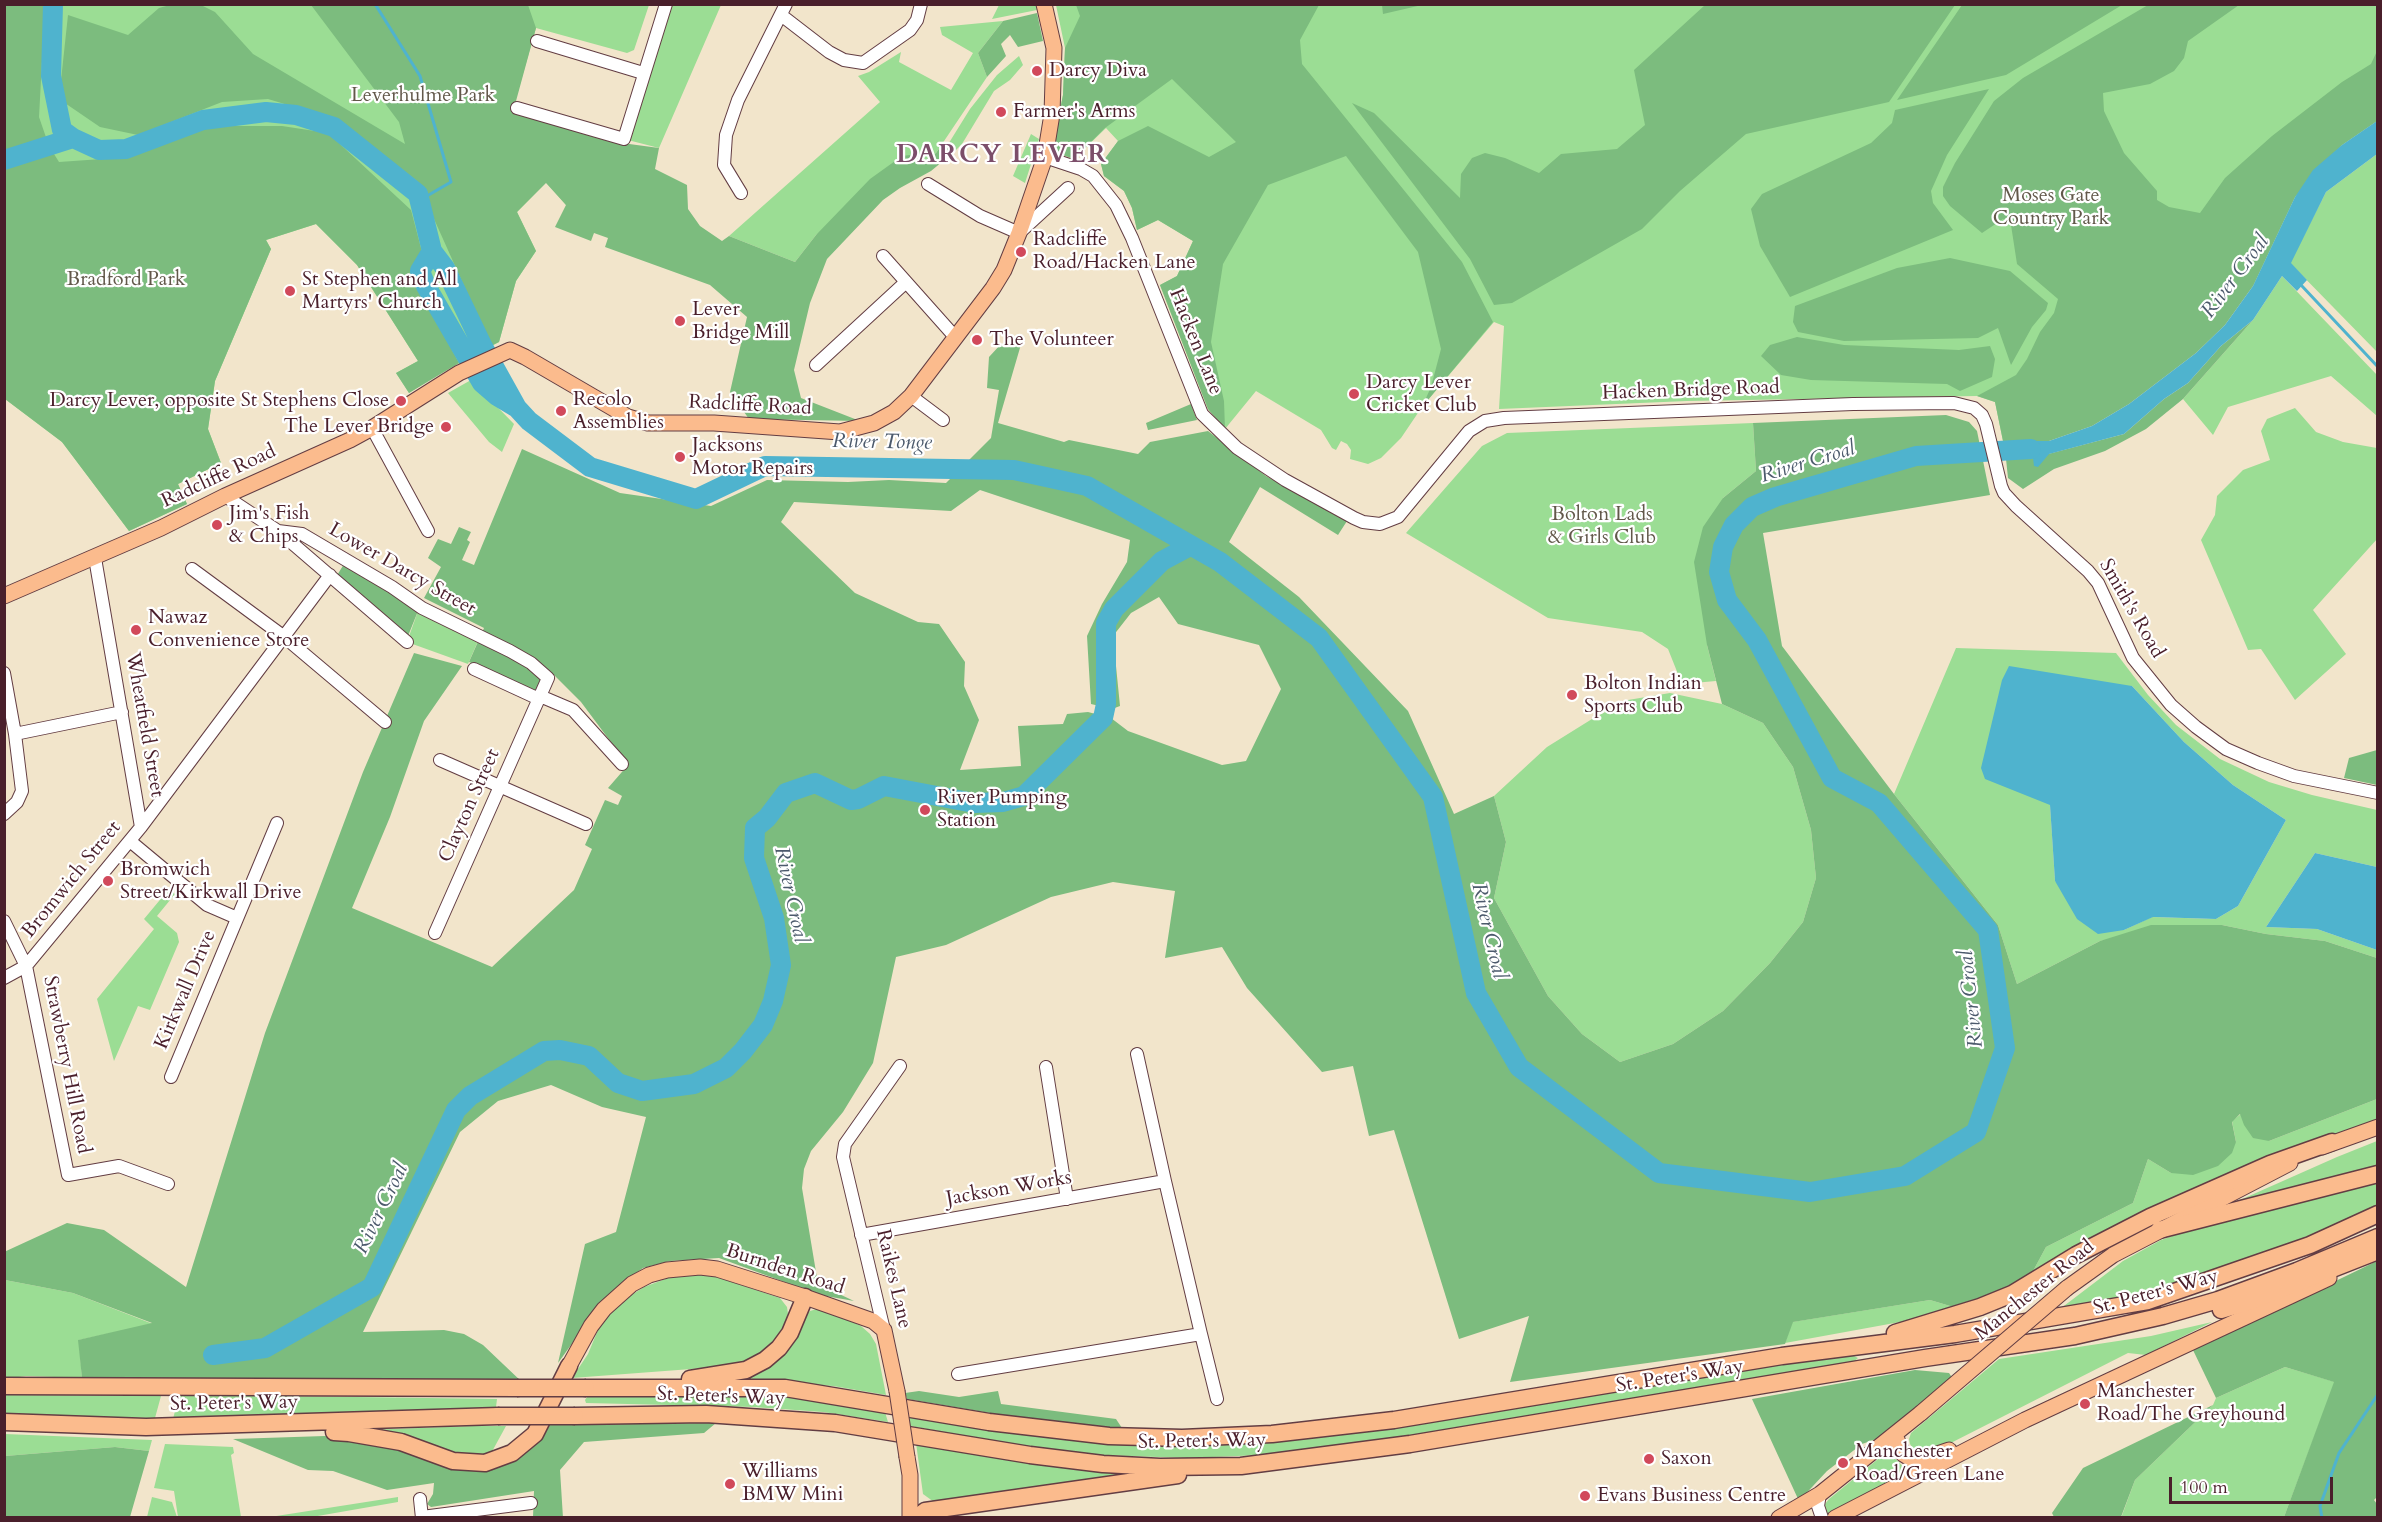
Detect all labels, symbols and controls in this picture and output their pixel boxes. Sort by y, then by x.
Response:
place label: Darcy Diva [1049,59,1147,83]
marker: Darcy Diva [1030,64,1044,78]
park label: Leverhulme Park [351,84,495,108]
place label: Farmer's Arms [1013,100,1135,124]
marker: Farmer's Arms [994,105,1008,119]
district label: DARCY LEVER [896,140,1108,172]
park label: Moses Gate Country Park [1993,184,2109,231]
place label: Radcliffe Road/Hacken Lane [1033,228,1196,275]
water label: River Croal [2196,230,2276,324]
marker: Radcliffe Road/Hacken Lane [1014,245,1028,259]
park label: Bradford Park [67,268,185,292]
place label: St Stephen and All Martyrs' Church [302,268,457,315]
marker: St Stephen and All Martyrs' Church [283,284,297,298]
street label: Hacken Lane [1163,285,1227,399]
place label: Lever Bridge Mill [692,298,789,345]
marker: Lever Bridge Mill [673,314,687,328]
place label: The Volunteer [989,328,1114,352]
marker: The Volunteer [970,333,984,347]
place label: Darcy Lever Cricket Club [1366,371,1477,418]
street label: Hacken Bridge Road [1602,376,1780,406]
marker: Darcy Lever Cricket Club [1347,387,1361,401]
place label: Recolo Assemblies [573,388,664,435]
place label: Darcy Lever, opposite St Stephens Close [49,389,389,413]
street label: Radcliffe Road [688,391,812,421]
marker: Darcy Lever, opposite St Stephens Close [394,394,408,408]
marker: Recolo Assemblies [554,404,568,418]
place label: The Lever Bridge [283,415,434,439]
marker: The Lever Bridge [439,420,453,434]
water label: River Tonge [832,430,932,456]
place label: Jacksons Motor Repairs [692,434,813,481]
water label: River Croal [1758,437,1858,489]
street label: Radcliffe Road [158,440,280,514]
marker: Jacksons Motor Repairs [673,450,687,464]
place label: Jim's Fish & Chips [229,502,310,549]
park label: Bolton Lads & Girls Club [1548,503,1656,550]
marker: Jim's Fish & Chips [210,518,224,532]
street label: Lower Darcy Street [324,518,480,622]
street label: Smith's Road [2093,555,2169,663]
place label: Nawaz Convenience Store [148,606,309,653]
marker: Nawaz Convenience Store [129,623,143,637]
street label: Wheatfield Street [119,651,169,799]
place label: Bolton Indian Sports Club [1584,672,1702,719]
marker: Bolton Indian Sports Club [1565,688,1579,702]
street label: Clayton Street [434,746,506,866]
place label: River Pumping Station [937,786,1067,833]
marker: River Pumping Station [918,803,932,817]
street label: Bromwich Street [17,817,127,943]
water label: River Croal [768,845,812,945]
place label: Bromwich Street/Kirkwall Drive [120,858,302,905]
marker: Bromwich Street/Kirkwall Drive [101,874,115,888]
water label: River Croal [1465,880,1511,982]
street label: Kirkwall Drive [150,927,222,1053]
water label: River Croal [1954,949,1990,1049]
street label: Strawberry Hill Road [37,974,95,1156]
water label: River Croal [349,1160,415,1258]
street label: Jackson Works [944,1166,1074,1212]
street label: Raikes Lane [870,1227,916,1331]
street label: Manchester Road [1970,1236,2100,1346]
street label: Burnden Road [722,1239,848,1301]
street label: St. Peter's Way [2091,1265,2221,1321]
street label: St. Peter's Way [1615,1355,1745,1399]
place label: Manchester Road/The Greyhound [2097,1380,2285,1427]
street label: St. Peter's Way [656,1383,786,1411]
street label: St. Peter's Way [170,1391,298,1417]
marker: Manchester Road/The Greyhound [2078,1397,2092,1411]
street label: St. Peter's Way [1138,1429,1266,1455]
place label: Manchester Road/Green Lane [1855,1440,2005,1487]
place label: Saxon [1661,1447,1712,1471]
marker: Saxon [1642,1452,1656,1466]
marker: Manchester Road/Green Lane [1836,1456,1850,1470]
place label: Williams BMW Mini [742,1460,843,1507]
scale bar [2172,1465,2336,1503]
text: 100 m [2180,1475,2228,1500]
marker: Williams BMW Mini [723,1477,737,1491]
place label: Evans Business Centre [1597,1484,1786,1508]
marker: Evans Business Centre [1578,1489,1592,1503]

